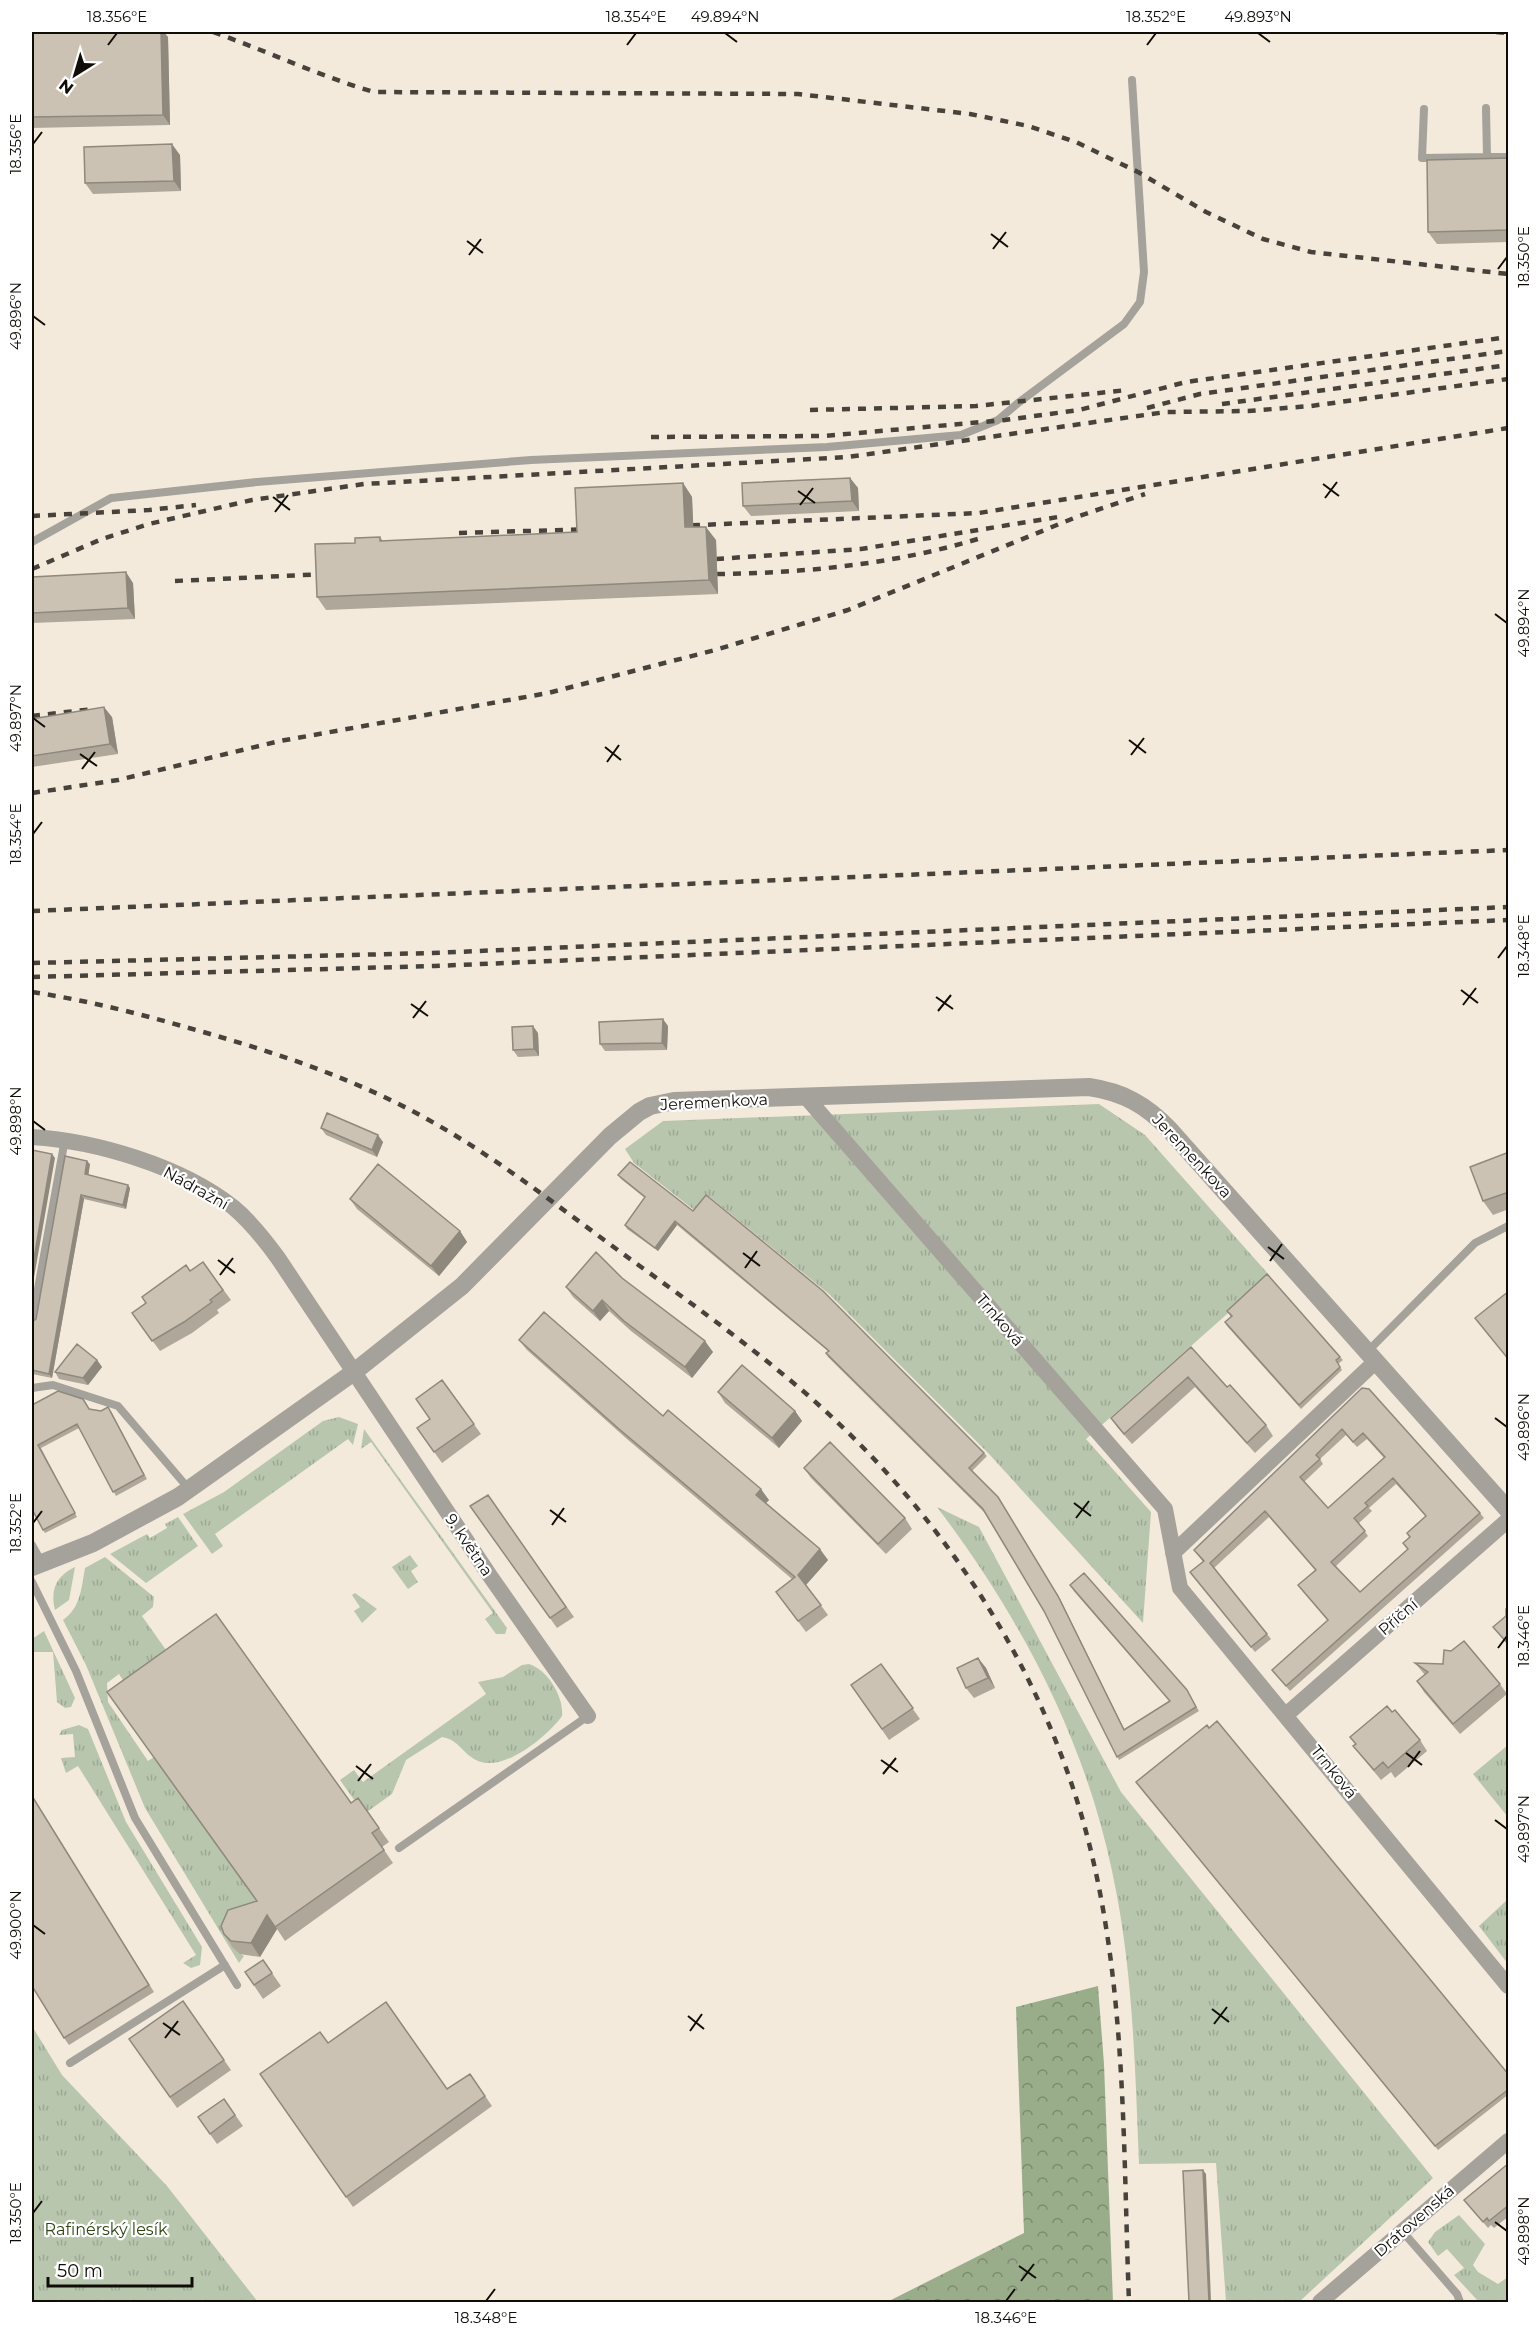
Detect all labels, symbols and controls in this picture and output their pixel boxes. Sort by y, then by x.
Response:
text: 18.356°E [87,7,147,26]
text: 18.354°E [605,7,667,26]
text: 49.894°N [691,7,759,26]
text: 18.352°E [1126,7,1186,26]
text: 49.893°N [1224,7,1292,26]
north arrow [45,45,105,105]
text: N [55,75,77,98]
text: 18.356°E [6,114,25,174]
text: 18.350°E [1514,226,1533,288]
text: 49.896°N [6,282,25,350]
text: 49.894°N [1514,589,1533,657]
text: 49.897°N [6,684,25,752]
text: 18.354°E [6,803,25,865]
text: 18.348°E [1514,915,1533,977]
text: 49.898°N [6,1087,25,1155]
street label: Jeremenkova [659,1090,768,1114]
street label: Jeremenkova [1148,1109,1236,1202]
street label: Nádražní [160,1162,233,1214]
street label: Trnková [972,1290,1028,1350]
text: 49.896°N [1514,1393,1533,1461]
text: 18.352°E [6,1493,25,1553]
street label: 9. května [441,1510,497,1580]
street label: Příční [1374,1594,1422,1639]
text: 18.346°E [1514,1605,1533,1667]
street label: Trnková [1307,1742,1361,1802]
text: 49.897°N [1514,1795,1533,1863]
text: 49.900°N [6,1890,25,1960]
street label: Drátovenská [1370,2181,1458,2261]
text: 18.350°E [6,2182,25,2244]
text: 49.898°N [1514,2197,1533,2265]
park label: Rafinérský lesík [44,2220,168,2239]
scale bar [48,2250,192,2288]
text: 50 m [57,2260,103,2282]
text: 18.348°E [455,2308,517,2327]
text: 18.346°E [975,2308,1037,2327]

